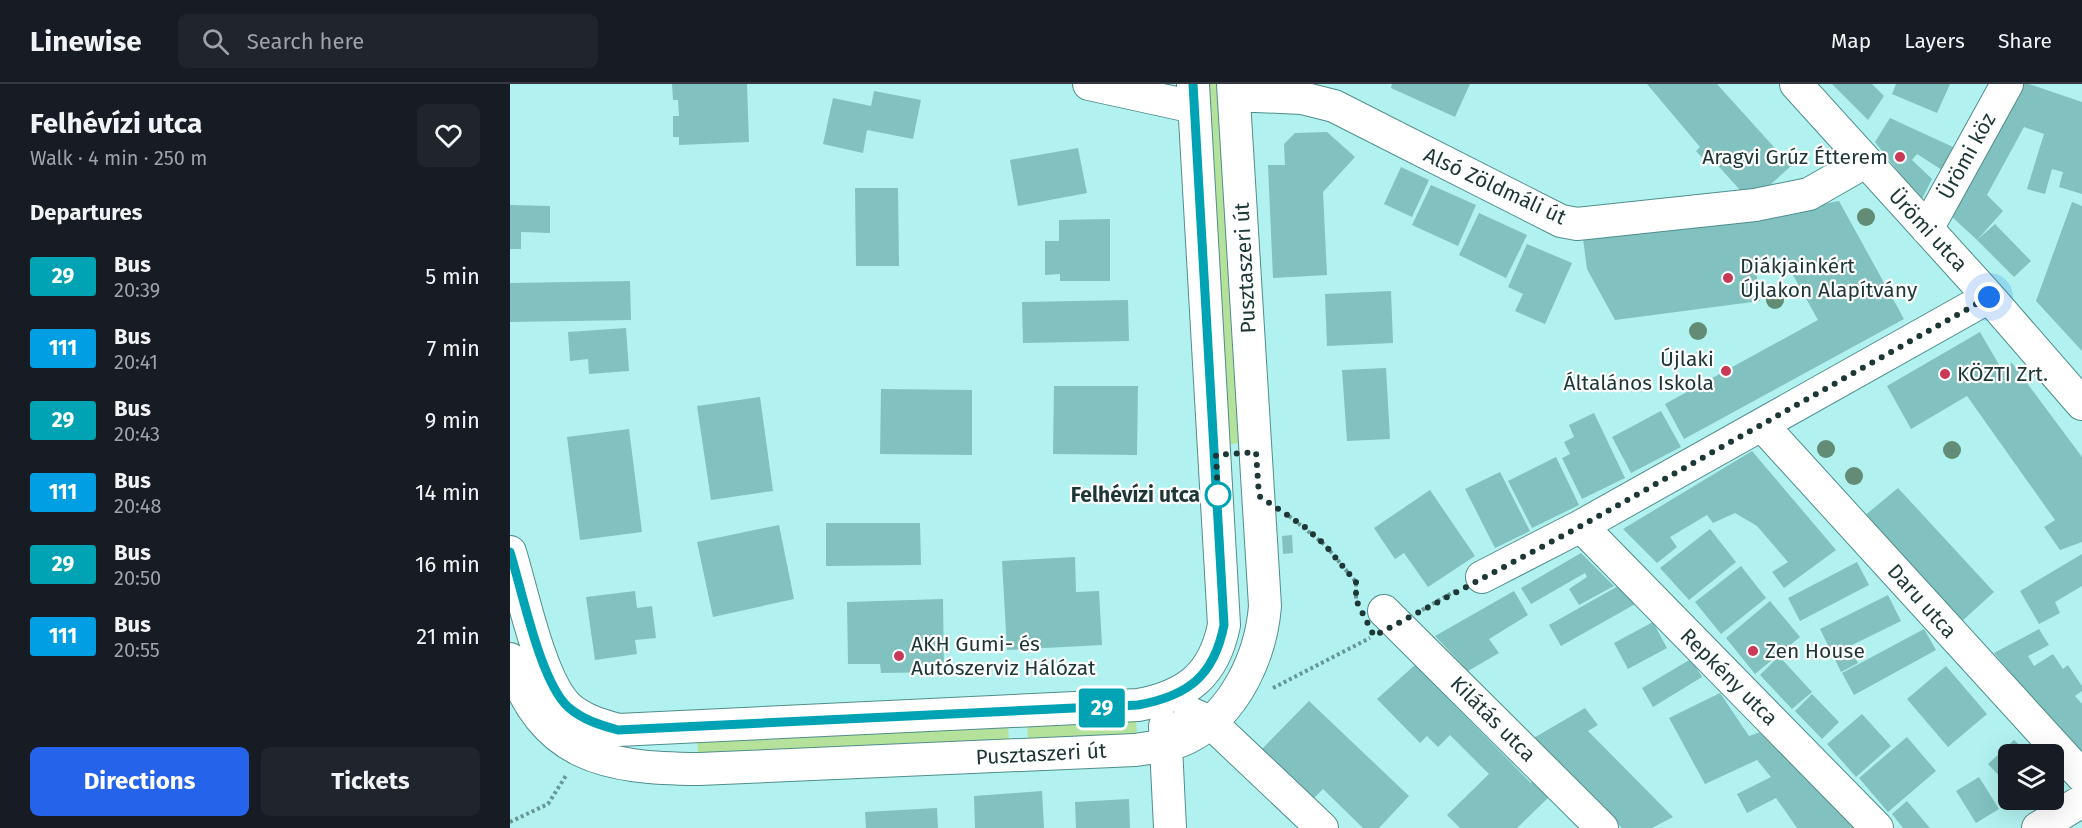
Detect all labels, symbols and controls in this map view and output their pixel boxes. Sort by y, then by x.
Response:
search box [178,14,598,68]
text: Linewise [30,25,142,58]
icon: search [199,25,232,58]
text: Search here [247,28,364,55]
text: Map [1831,28,1871,54]
text: Layers [1904,28,1965,54]
text: Share [1998,28,2052,54]
button: heart [417,104,480,167]
text: Felhévízi utca [30,107,202,140]
street label: Ürömi köz [1933,108,2001,204]
street label: Alsó Zöldmáli út [1420,142,1571,230]
place label: Aragvi Grúz Étterem [1702,144,1888,170]
text: Walk · 4 min · 250 m [30,146,207,170]
marker: Aragvi Grúz Étterem [1893,150,1907,164]
street label: Ürömi utca [1883,183,1973,277]
text: Departures [30,199,142,226]
street label: Pusztaszeri út [1229,201,1261,334]
text: Bus [114,251,151,278]
place label: Diákjainkért Újlakon Alapítvány [1740,253,1918,303]
text: 29 [52,263,74,289]
text: 5 min [425,263,480,290]
marker: Diákjainkért Újlakon Alapítvány [1721,271,1735,285]
text: 20:39 [114,278,160,302]
your location [1974,282,2004,312]
text: Bus [114,323,151,350]
text: 111 [49,335,77,361]
text: 7 min [426,335,480,362]
place label: Újlaki Általános Iskola [1563,346,1714,396]
text: 20:41 [114,350,158,374]
place label: KÖZTI Zrt. [1957,361,2048,387]
marker: Újlaki Általános Iskola [1719,364,1733,378]
marker: KÖZTI Zrt. [1938,367,1952,381]
text: Bus [114,395,151,422]
text: 29 [52,407,74,433]
text: 9 min [425,407,480,434]
text: 20:43 [114,422,160,446]
text: Bus [114,467,151,494]
text: 111 [49,479,77,505]
text: 14 min [415,479,480,506]
place label: Felhévízi utca [1071,482,1200,508]
marker: Felhévízi utca [1205,482,1231,508]
text: 20:48 [114,494,161,518]
text: Bus [114,539,151,566]
text: 29 [52,551,74,577]
text: 16 min [415,551,480,578]
street label: Daru utca [1882,558,1962,644]
text: 20:50 [114,566,161,590]
text: Bus [114,611,151,638]
text: 111 [49,623,77,649]
text: 21 min [416,623,480,650]
street label: Repkény utca [1675,623,1783,731]
place label: AKH Gumi- és Autószerviz Hálózat [911,631,1096,681]
text: 20:55 [114,638,160,662]
place label: Zen House [1765,638,1865,664]
marker: Zen House [1746,644,1760,658]
marker: AKH Gumi- és Autószerviz Hálózat [892,649,906,663]
street label: Kilátás utca [1445,671,1541,767]
line badge: 29 [1075,688,1129,728]
text: 29 [1091,695,1113,721]
street label: Pusztaszeri út [975,738,1108,770]
map controls [1998,744,2064,810]
button: layers [1998,744,2064,810]
button: Directions [30,747,249,816]
button: Tickets [261,747,480,816]

